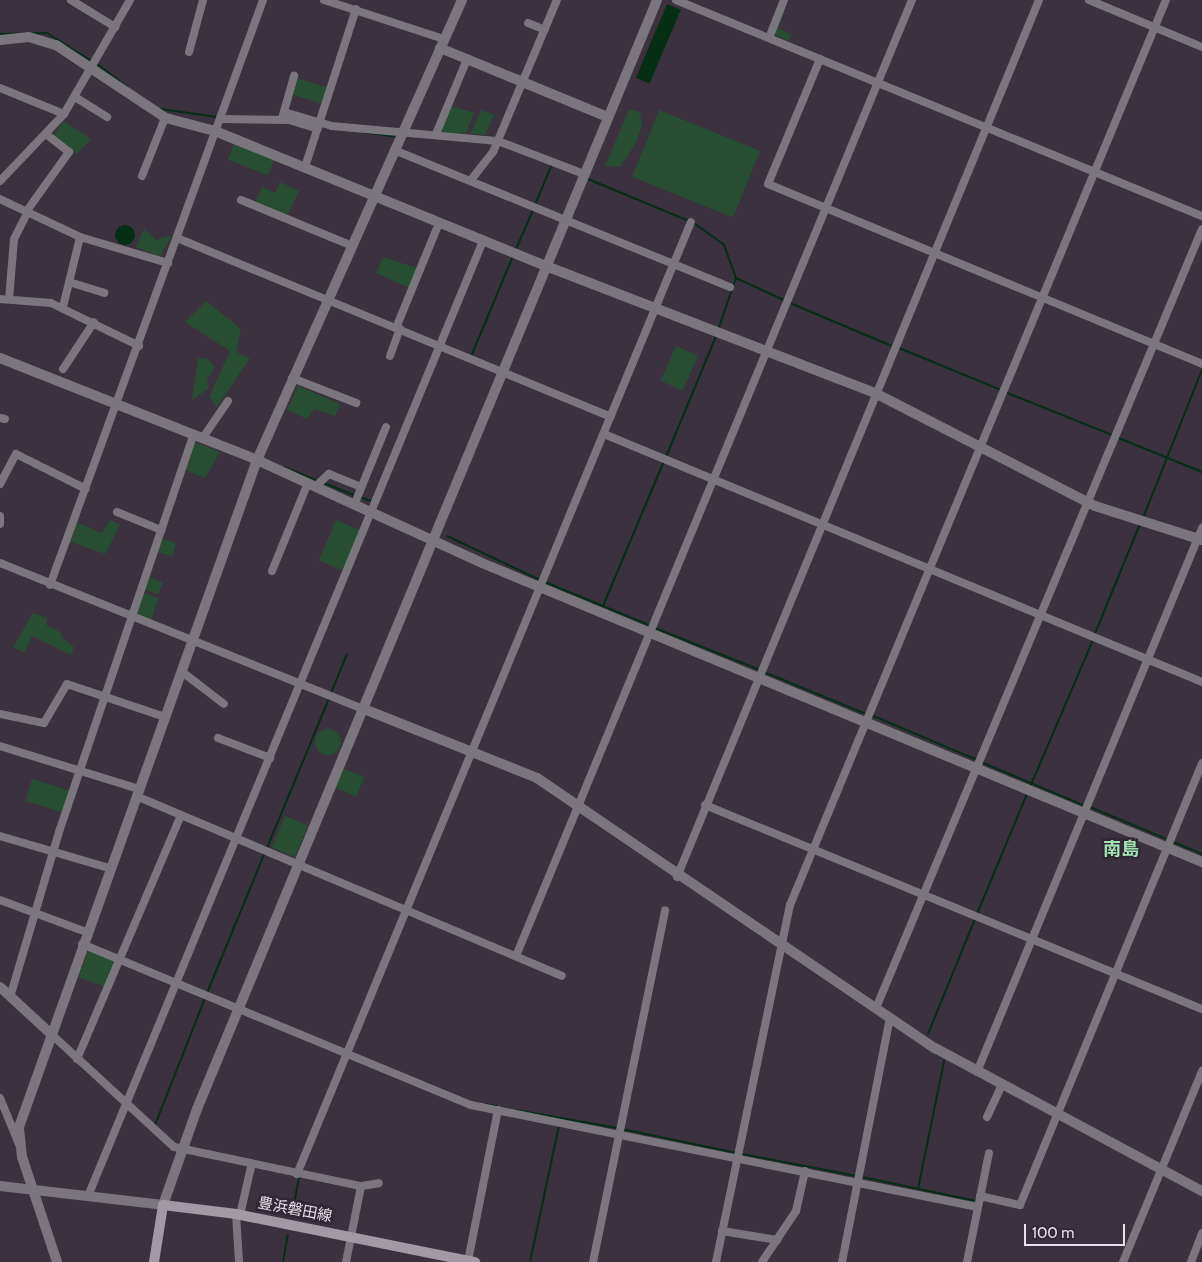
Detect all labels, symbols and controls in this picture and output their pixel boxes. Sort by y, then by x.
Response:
district label: 南島 [1103,838,1139,860]
street label: 豊浜磐田線 [256,1194,334,1226]
scale bar [1027,1214,1128,1246]
text: 100 m [1032,1224,1074,1242]

